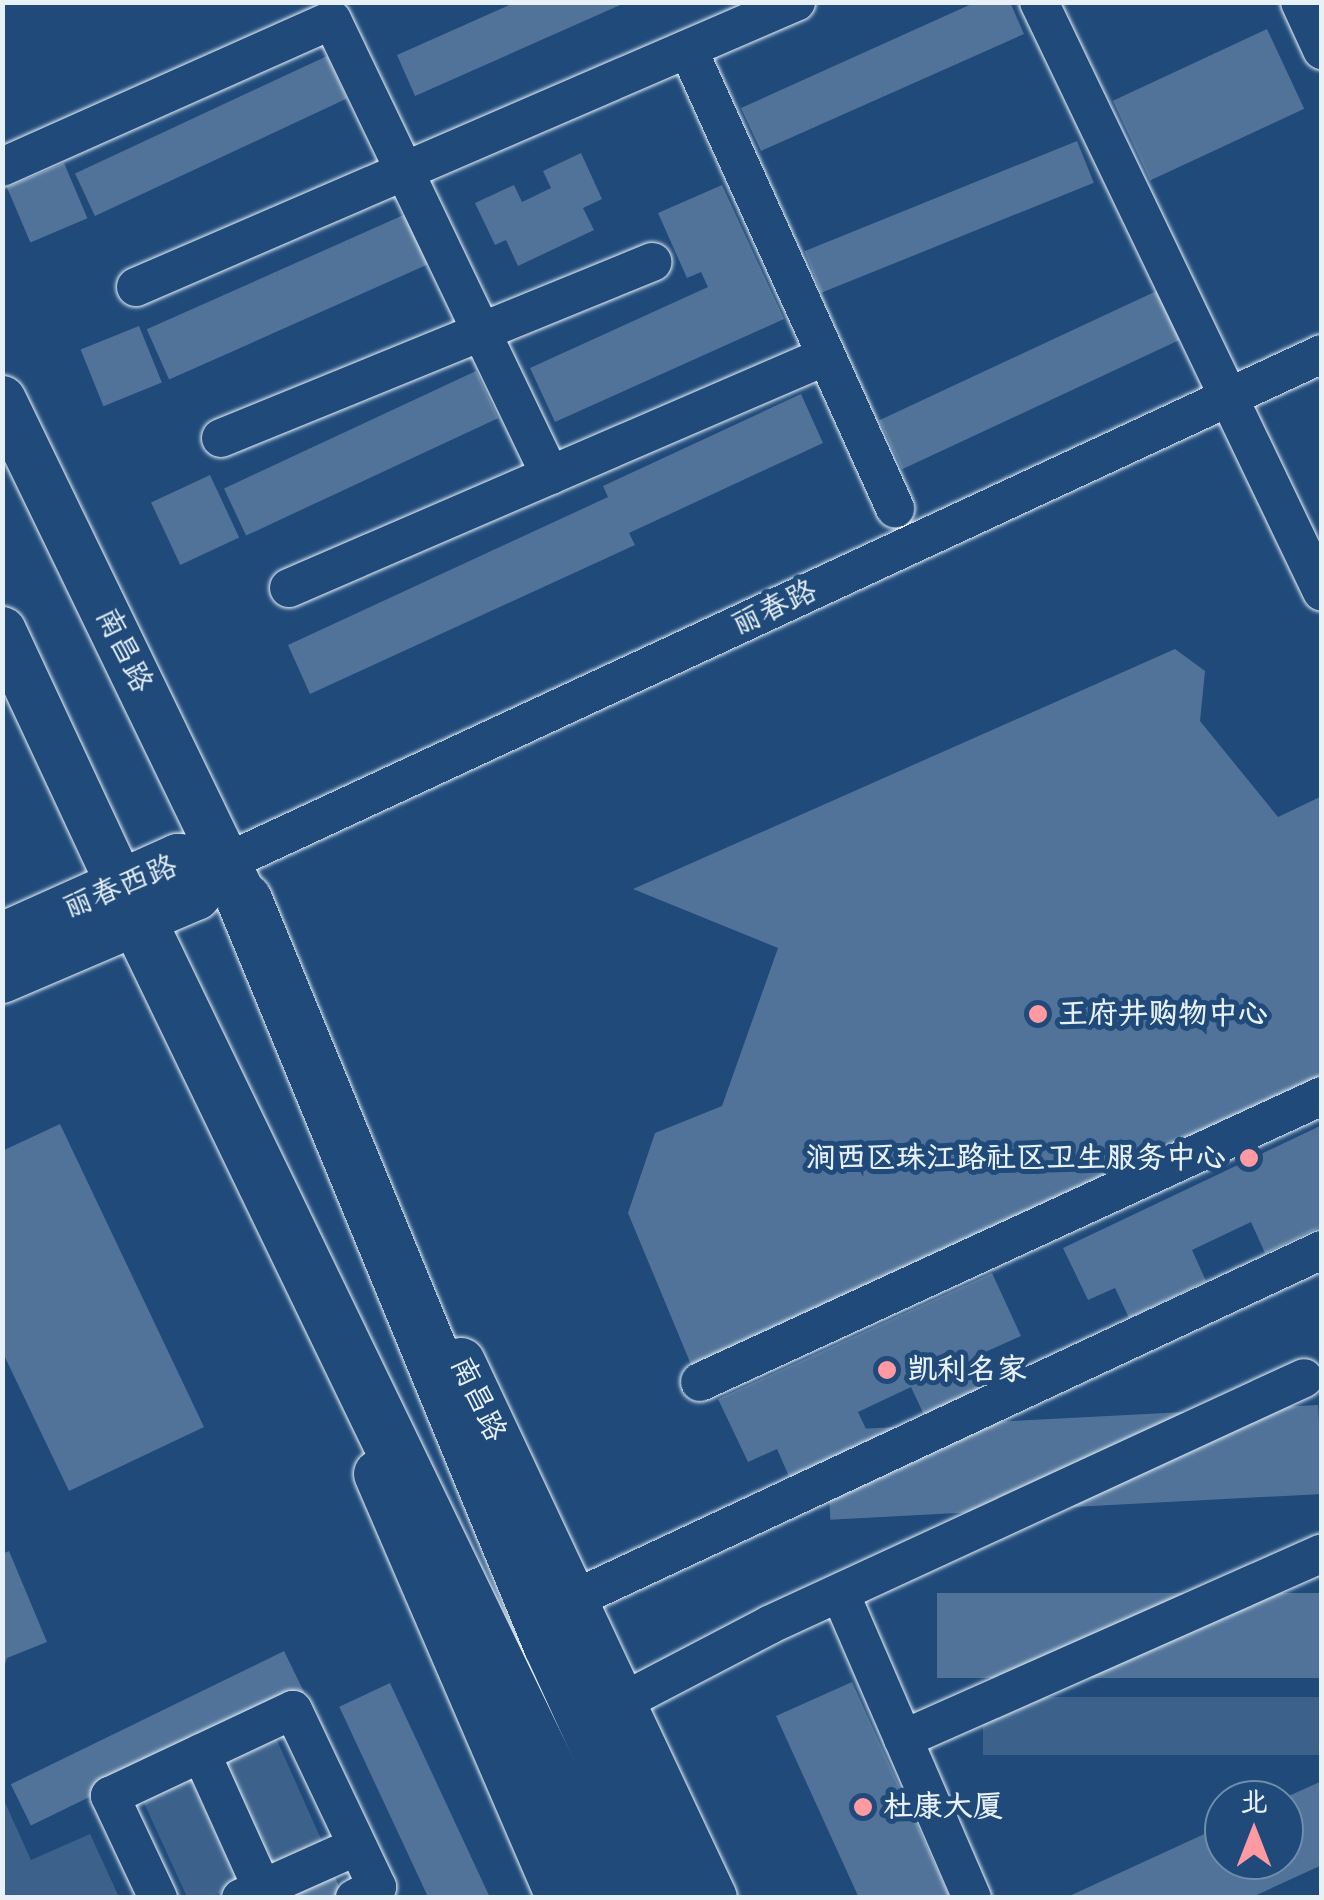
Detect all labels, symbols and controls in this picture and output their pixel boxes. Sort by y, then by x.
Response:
street label: 丽春路 [726,573,822,643]
street label: 南昌路 [88,602,160,698]
street label: 丽春西路 [58,848,182,926]
place label: 王府井购物中心 [1058,996,1268,1032]
marker: 王府井购物中心 [1027,1003,1049,1025]
place label: 涧西区珠江路社区卫生服务中心 [806,1140,1226,1176]
marker: 涧西区珠江路社区卫生服务中心 [1236,1145,1262,1171]
street label: 南昌路 [443,1351,513,1447]
place label: 凯利名家 [907,1352,1027,1388]
marker: 凯利名家 [876,1359,898,1381]
north arrow [1204,1780,1304,1880]
text: 北 [1240,1786,1268,1818]
place label: 杜康大厦 [883,1789,1003,1825]
marker: 杜康大厦 [852,1796,874,1818]

